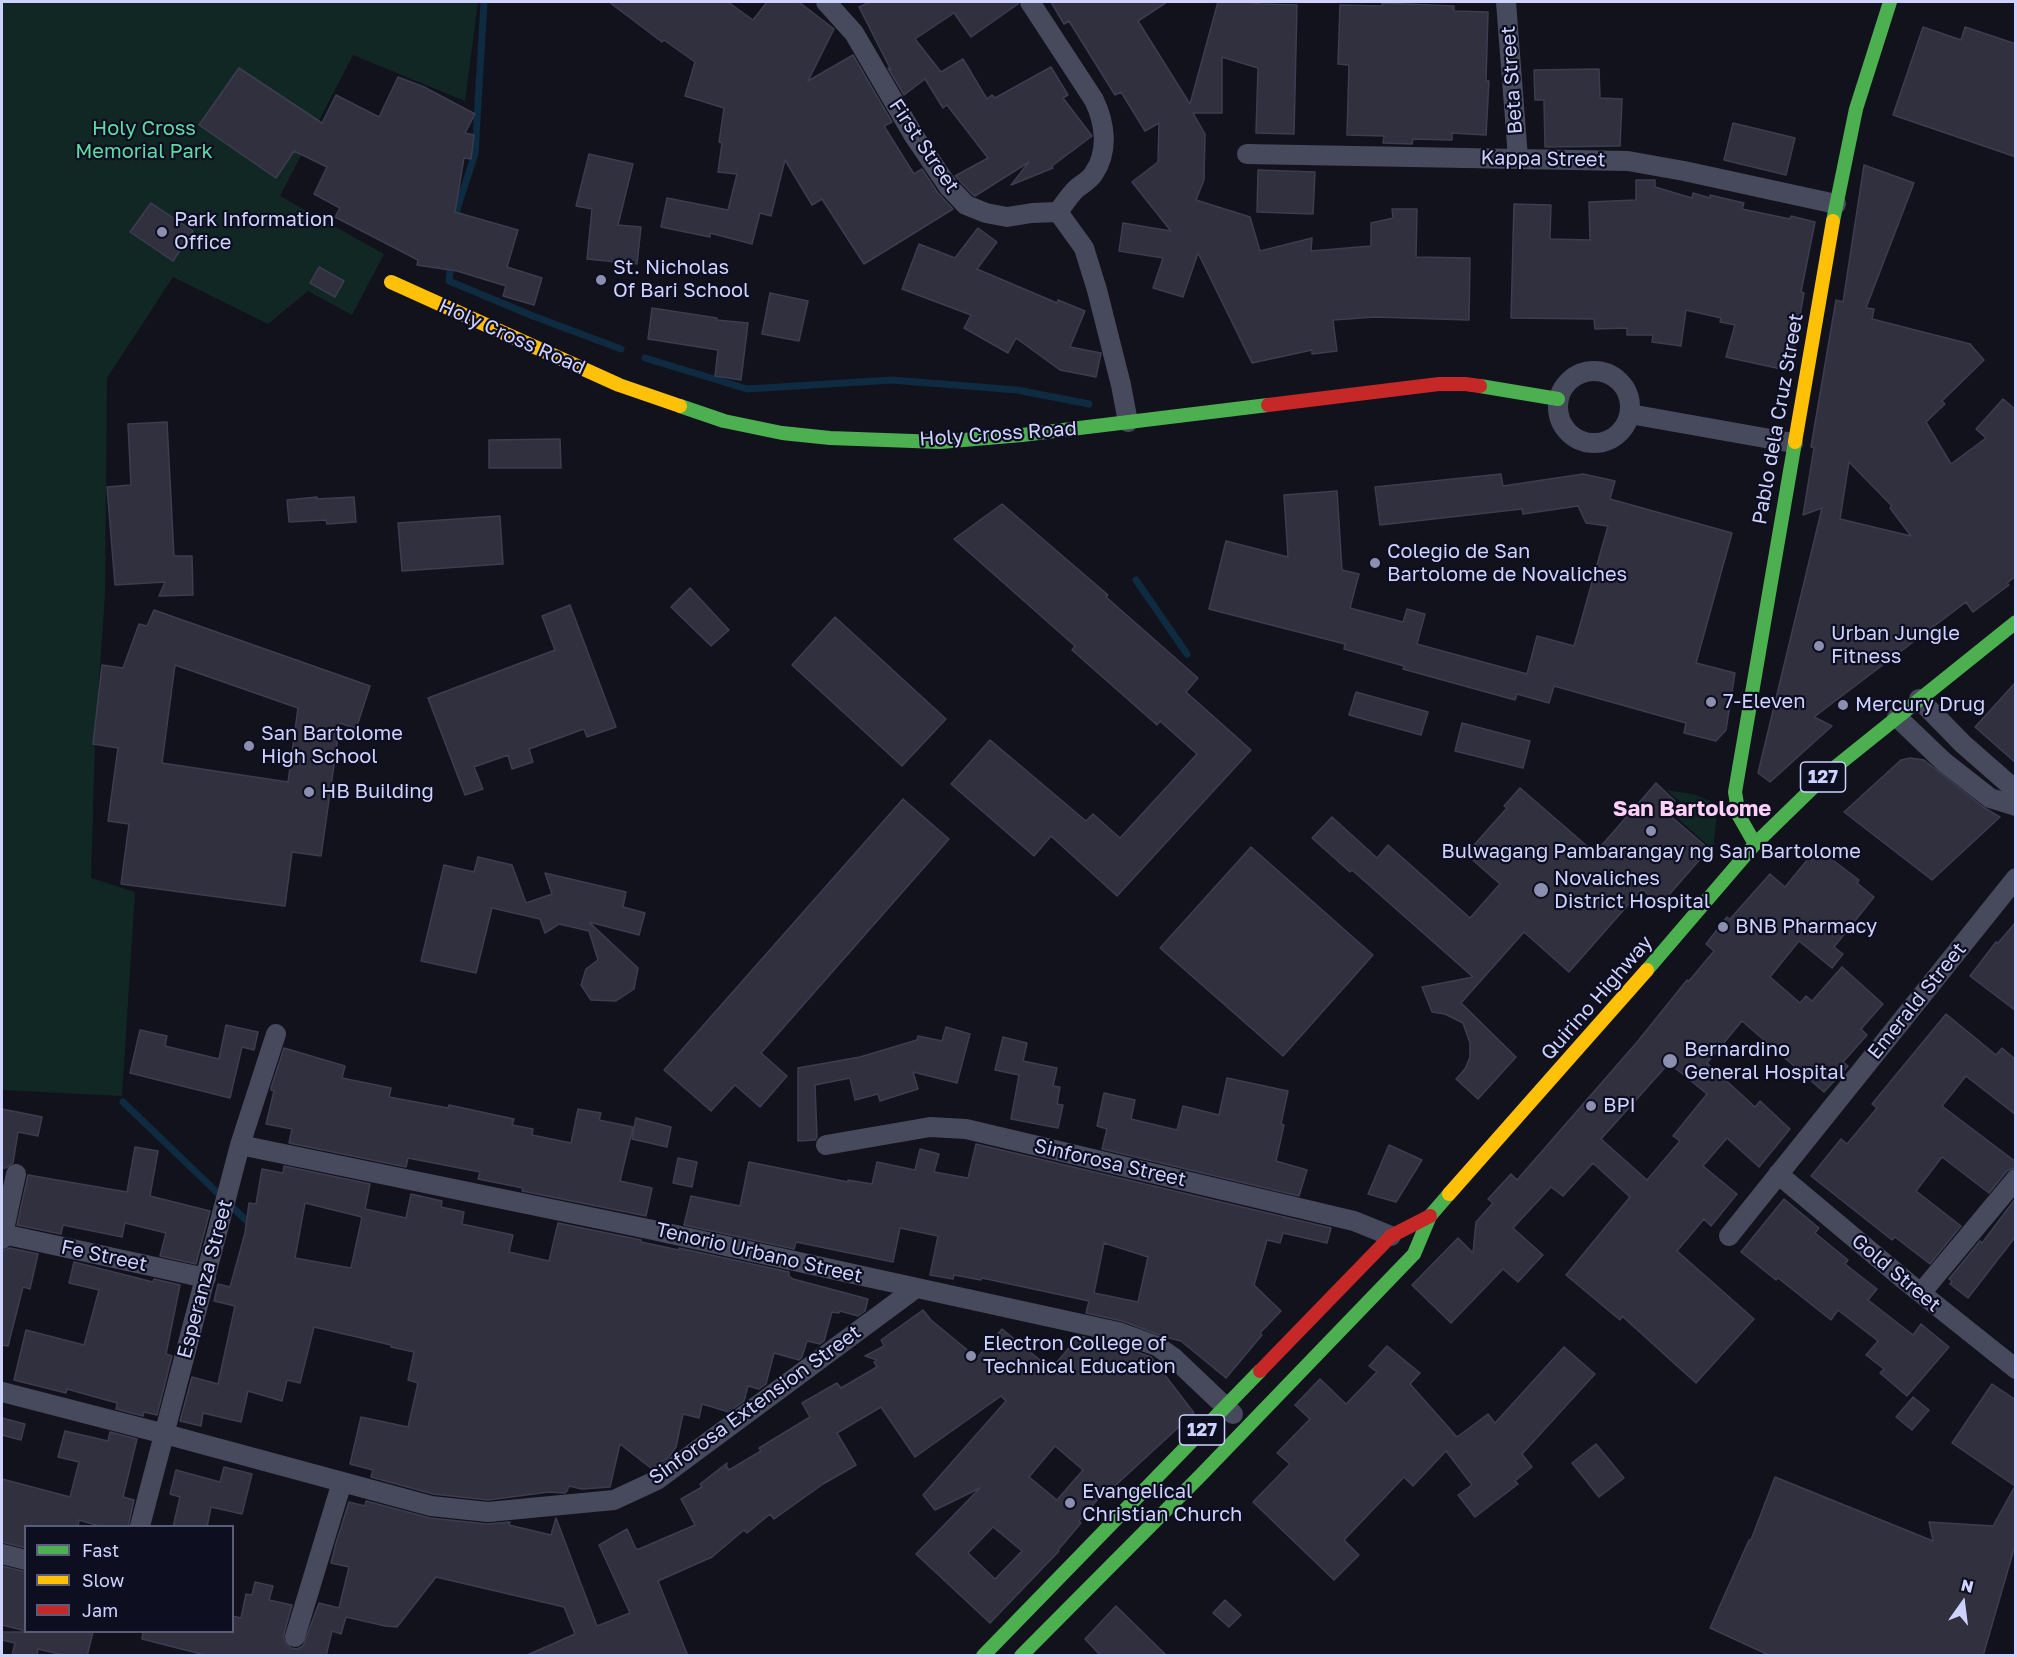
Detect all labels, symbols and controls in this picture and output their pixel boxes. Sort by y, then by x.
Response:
street label: Beta Street [1496,25,1528,135]
street label: First Street [884,95,964,197]
park label: Holy Cross Memorial Park [75,117,213,164]
street label: Kappa Street [1480,146,1606,172]
place label: Park Information Office [174,208,334,255]
marker: Park Information Office [155,225,169,239]
place label: St. Nicholas Of Bari School [613,256,749,303]
marker: St. Nicholas Of Bari School [594,273,608,287]
street label: Holy Cross Road [435,294,589,380]
street label: Pablo dela Cruz Street [1748,311,1808,527]
street label: Holy Cross Road [918,417,1078,451]
place label: Colegio de San Bartolome de Novaliches [1387,540,1627,587]
marker: Colegio de San Bartolome de Novaliches [1368,556,1382,570]
place label: Urban Jungle Fitness [1831,622,1960,669]
marker: Urban Jungle Fitness [1812,639,1826,653]
place label: 7-Eleven [1723,690,1805,714]
place label: Mercury Drug [1855,693,1985,717]
marker: 7-Eleven [1704,695,1718,709]
marker: Mercury Drug [1836,698,1850,712]
place label: San Bartolome High School [261,722,403,769]
marker: San Bartolome High School [242,739,256,753]
road number: 127 [1800,762,1846,792]
place label: HB Building [321,780,434,804]
marker: HB Building [302,785,316,799]
district label: San Bartolome [1613,796,1771,822]
marker: Bulwagang Pambarangay ng San Bartolome [1644,824,1658,838]
place label: Bulwagang Pambarangay ng San Bartolome [1441,840,1861,864]
place label: Novaliches District Hospital [1554,867,1710,914]
marker: Novaliches District Hospital [1532,881,1550,899]
place label: BNB Pharmacy [1735,915,1877,939]
marker: BNB Pharmacy [1716,920,1730,934]
street label: Quirino Highway [1536,931,1658,1065]
street label: Emerald Street [1863,938,1971,1064]
place label: Bernardino General Hospital [1684,1038,1845,1085]
marker: Bernardino General Hospital [1661,1052,1679,1070]
place label: BPI [1603,1094,1636,1118]
marker: BPI [1584,1099,1598,1113]
street label: Sinforosa Street [1032,1134,1188,1192]
street label: Esperanza Street [172,1197,238,1361]
street label: Tenorio Urbano Street [653,1218,865,1288]
street label: Gold Street [1847,1229,1945,1317]
street label: Fe Street [59,1235,149,1277]
street label: Sinforosa Extension Street [644,1320,866,1490]
place label: Electron College of Technical Education [983,1332,1176,1379]
marker: Electron College of Technical Education [964,1349,978,1363]
road number: 127 [1180,1415,1224,1445]
place label: Evangelical Christian Church [1082,1480,1242,1527]
marker: Evangelical Christian Church [1063,1496,1077,1510]
legend [24,1525,234,1633]
text: Fast [82,1539,119,1561]
text: Slow [82,1569,124,1591]
north arrow [1933,1573,1993,1633]
text: N [1959,1574,1976,1597]
text: Jam [82,1599,118,1621]

